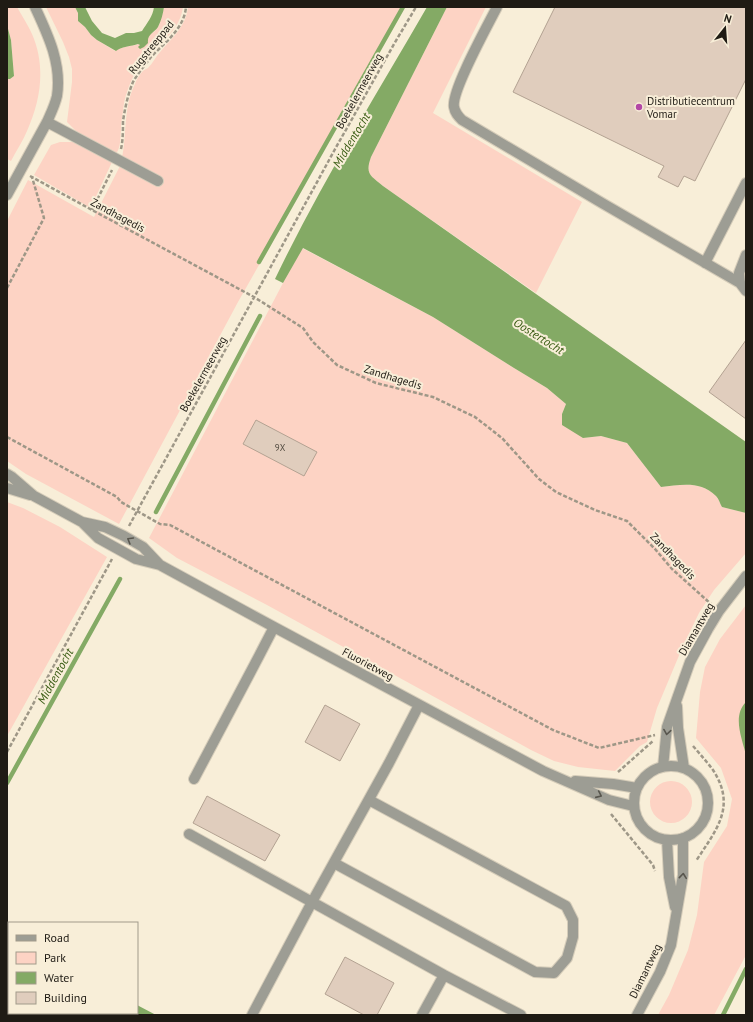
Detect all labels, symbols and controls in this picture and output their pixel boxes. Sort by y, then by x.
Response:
north arrow [705,8,745,48]
text: N [722,11,733,26]
street label: Rugstreeppad [125,17,177,77]
street label: Boekelermeerweg [332,51,386,131]
place label: Distributiecentrum Vomar [646,94,735,121]
marker: Distributiecentrum Vomar [634,102,644,112]
water label: Middentocht [329,109,374,170]
street label: Zandhagedis [88,195,148,235]
water label: Oostertocht [511,315,568,358]
street label: Boekelermeerweg [176,334,230,414]
street label: Zandhagedis [362,362,424,393]
house number: 9X [275,442,286,453]
street label: Zandhagedis [647,530,699,583]
one-way arrow [127,537,134,544]
street label: Diamantweg [675,600,717,658]
water label: Middentocht [34,645,77,706]
street label: Fluorietweg [340,645,396,683]
one-way arrow [663,729,672,736]
one-way arrow [595,790,603,798]
one-way arrow [678,873,687,879]
legend [8,922,138,1014]
text: Road [44,930,69,945]
street label: Diamantweg [626,941,664,1001]
text: Park [44,950,66,965]
text: Water [44,970,74,985]
text: Building [44,990,87,1005]

